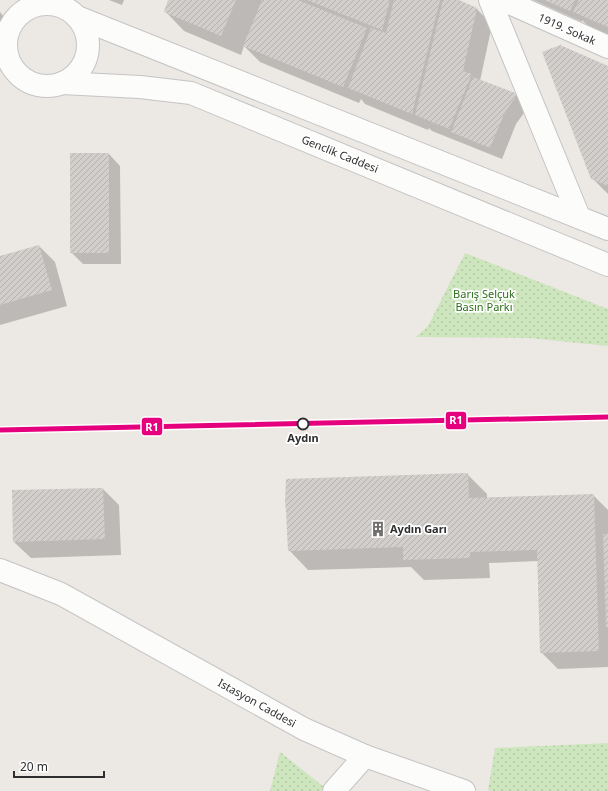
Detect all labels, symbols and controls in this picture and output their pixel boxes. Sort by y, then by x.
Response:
street label: 1919. Sokak [536,9,598,48]
street label: Genclik Caddesi [300,131,381,176]
park label: Barış Selçuk Basın Parkı [453,286,515,314]
line badge: R1 [445,411,467,430]
text: R1 [449,412,463,427]
line badge: R1 [141,417,163,436]
marker: Aydın [296,417,310,431]
text: R1 [145,419,159,434]
place label: Aydın [287,430,319,445]
building icon: Aydın Garı [369,520,387,538]
place label: Aydın Garı [390,521,447,536]
street label: Istasyon Caddesi [215,675,299,730]
scale bar [14,753,104,779]
text: 20 m [20,758,48,775]

